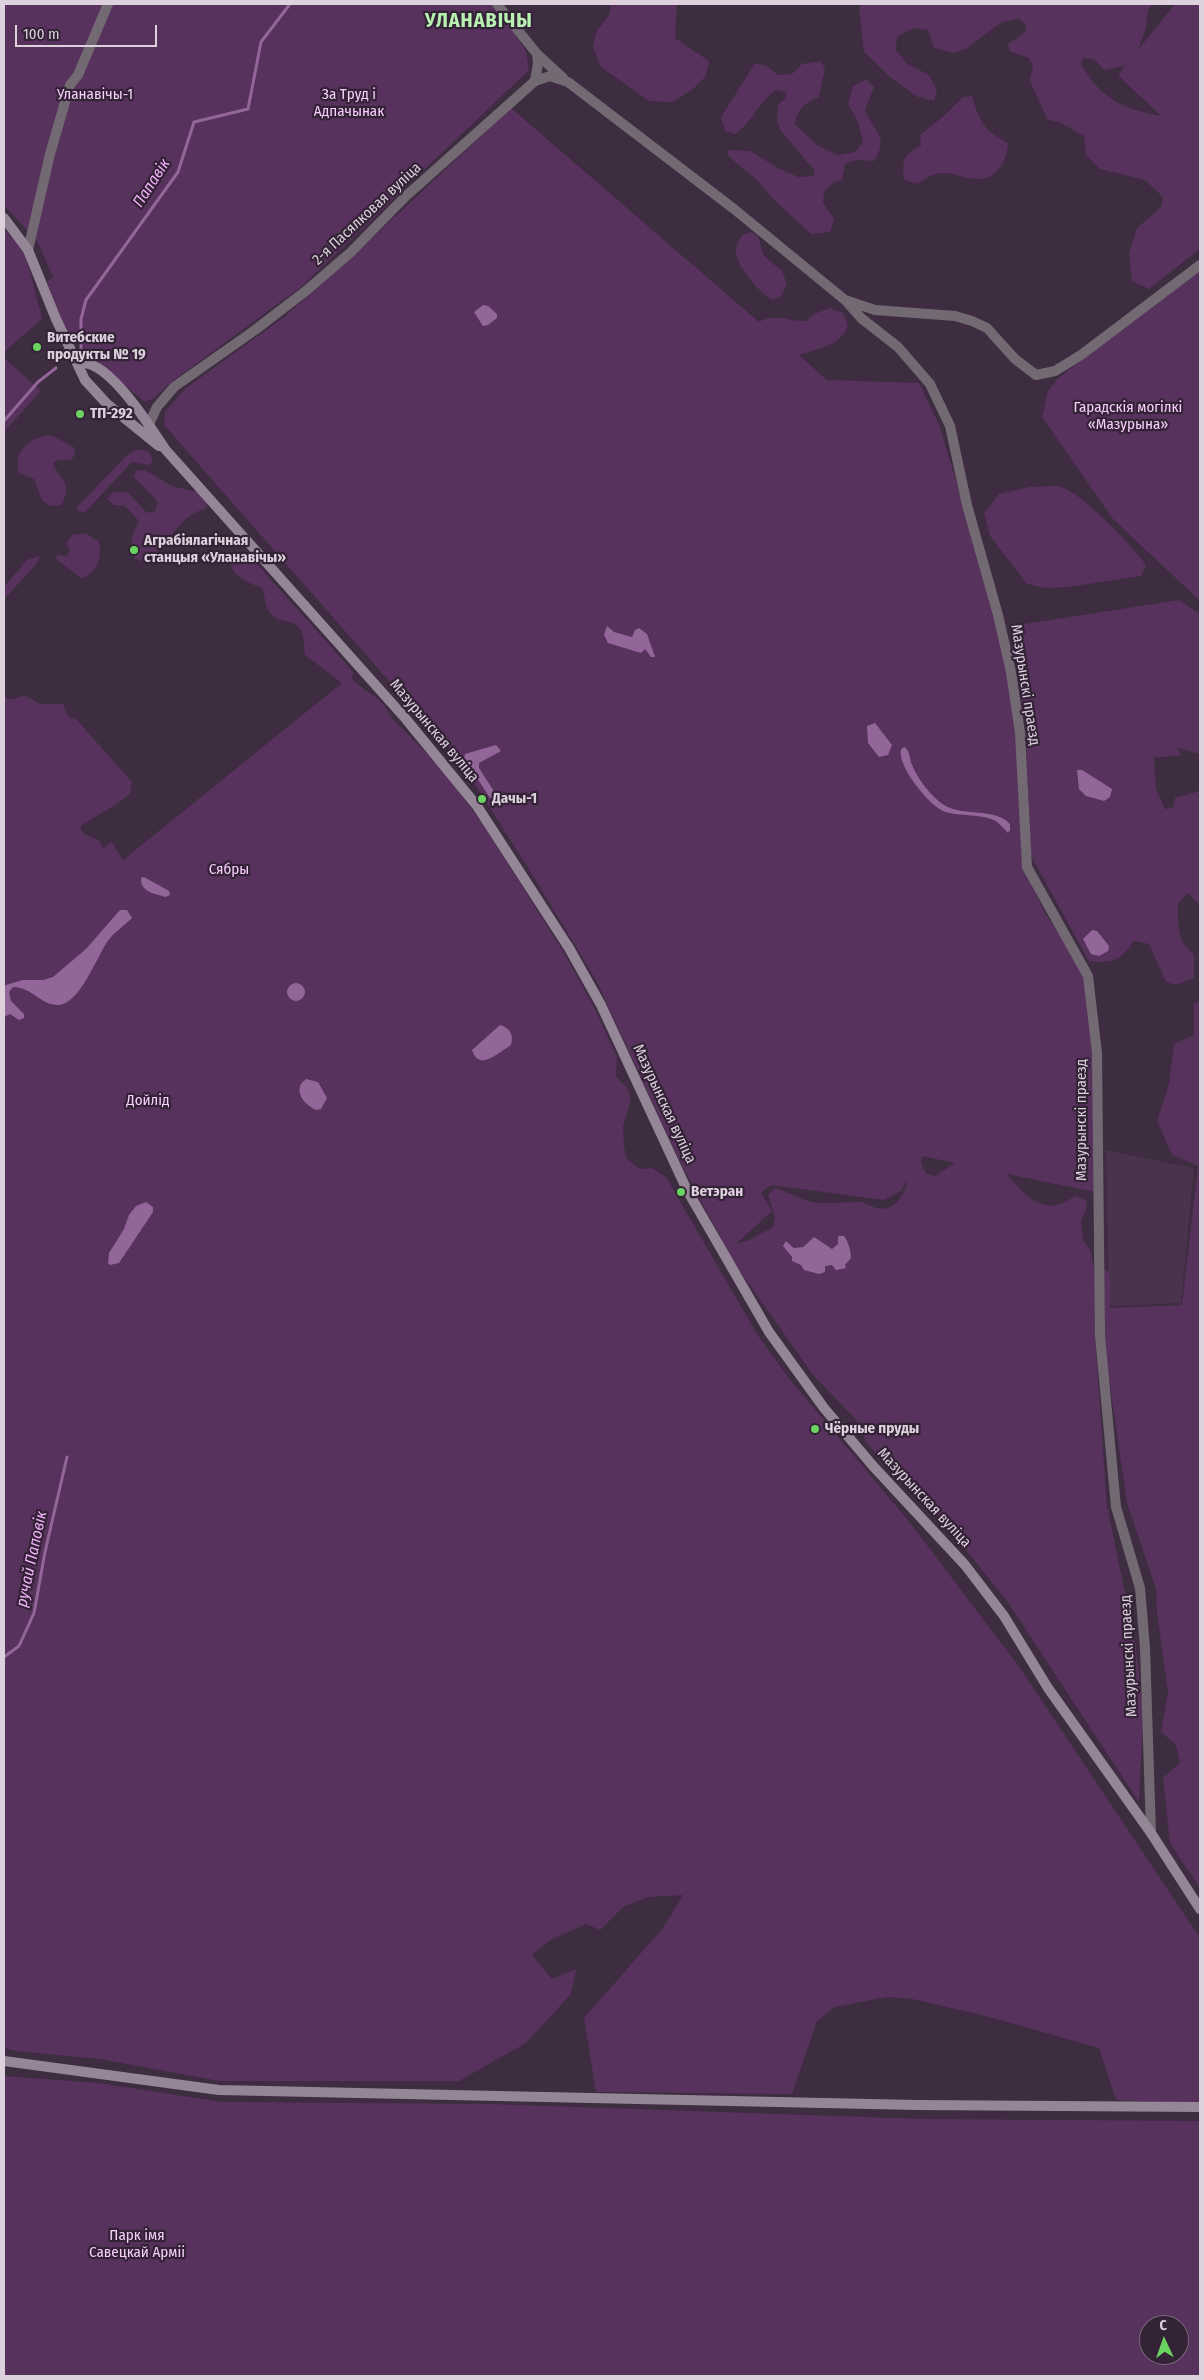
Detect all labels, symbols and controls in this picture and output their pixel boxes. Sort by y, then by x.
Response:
district label: УЛАНАВІЧЫ [424,9,534,33]
scale bar [18,15,160,47]
text: 100 m [23,25,60,43]
park label: Уланавічы-1 [57,86,133,104]
park label: За Труд і Адпачынак [314,86,384,121]
water label: Папавік [129,155,175,211]
street label: 2-я Пасялковая вуліца [309,159,425,269]
place label: Витебские продукты № 19 [47,329,146,364]
marker: Витебские продукты № 19 [31,341,43,353]
park label: Гарадскія могілкі «Мазурына» [1074,399,1182,434]
place label: ТП-292 [90,405,133,423]
marker: ТП-292 [74,408,86,420]
place label: Аграбіялагічная станцыя «Уланавічы» [144,532,286,567]
marker: Аграбіялагічная станцыя «Уланавічы» [128,544,140,556]
street label: Мазурынскі праезд [1007,623,1043,747]
street label: Мазурынская вуліца [386,676,482,786]
place label: Дачы-1 [492,790,537,808]
marker: Дачы-1 [476,793,488,805]
park label: Сябры [209,861,249,879]
street label: Мазурынская вуліца [629,1042,699,1166]
street label: Мазурынскі праезд [1073,1059,1091,1181]
park label: Дойлід [126,1092,170,1110]
place label: Ветэран [691,1183,743,1201]
marker: Ветэран [675,1186,687,1198]
place label: Чёрные пруды [825,1420,919,1438]
marker: Чёрные пруды [809,1423,821,1435]
street label: Мазурынская вуліца [873,1445,975,1551]
water label: ручай Паповік [12,1509,52,1609]
street label: Мазурынскі праезд [1117,1595,1141,1717]
park label: Парк імя Савецкай Арміі [89,2227,185,2262]
north arrow [1139,2315,1189,2365]
text: С [1159,2317,1167,2334]

